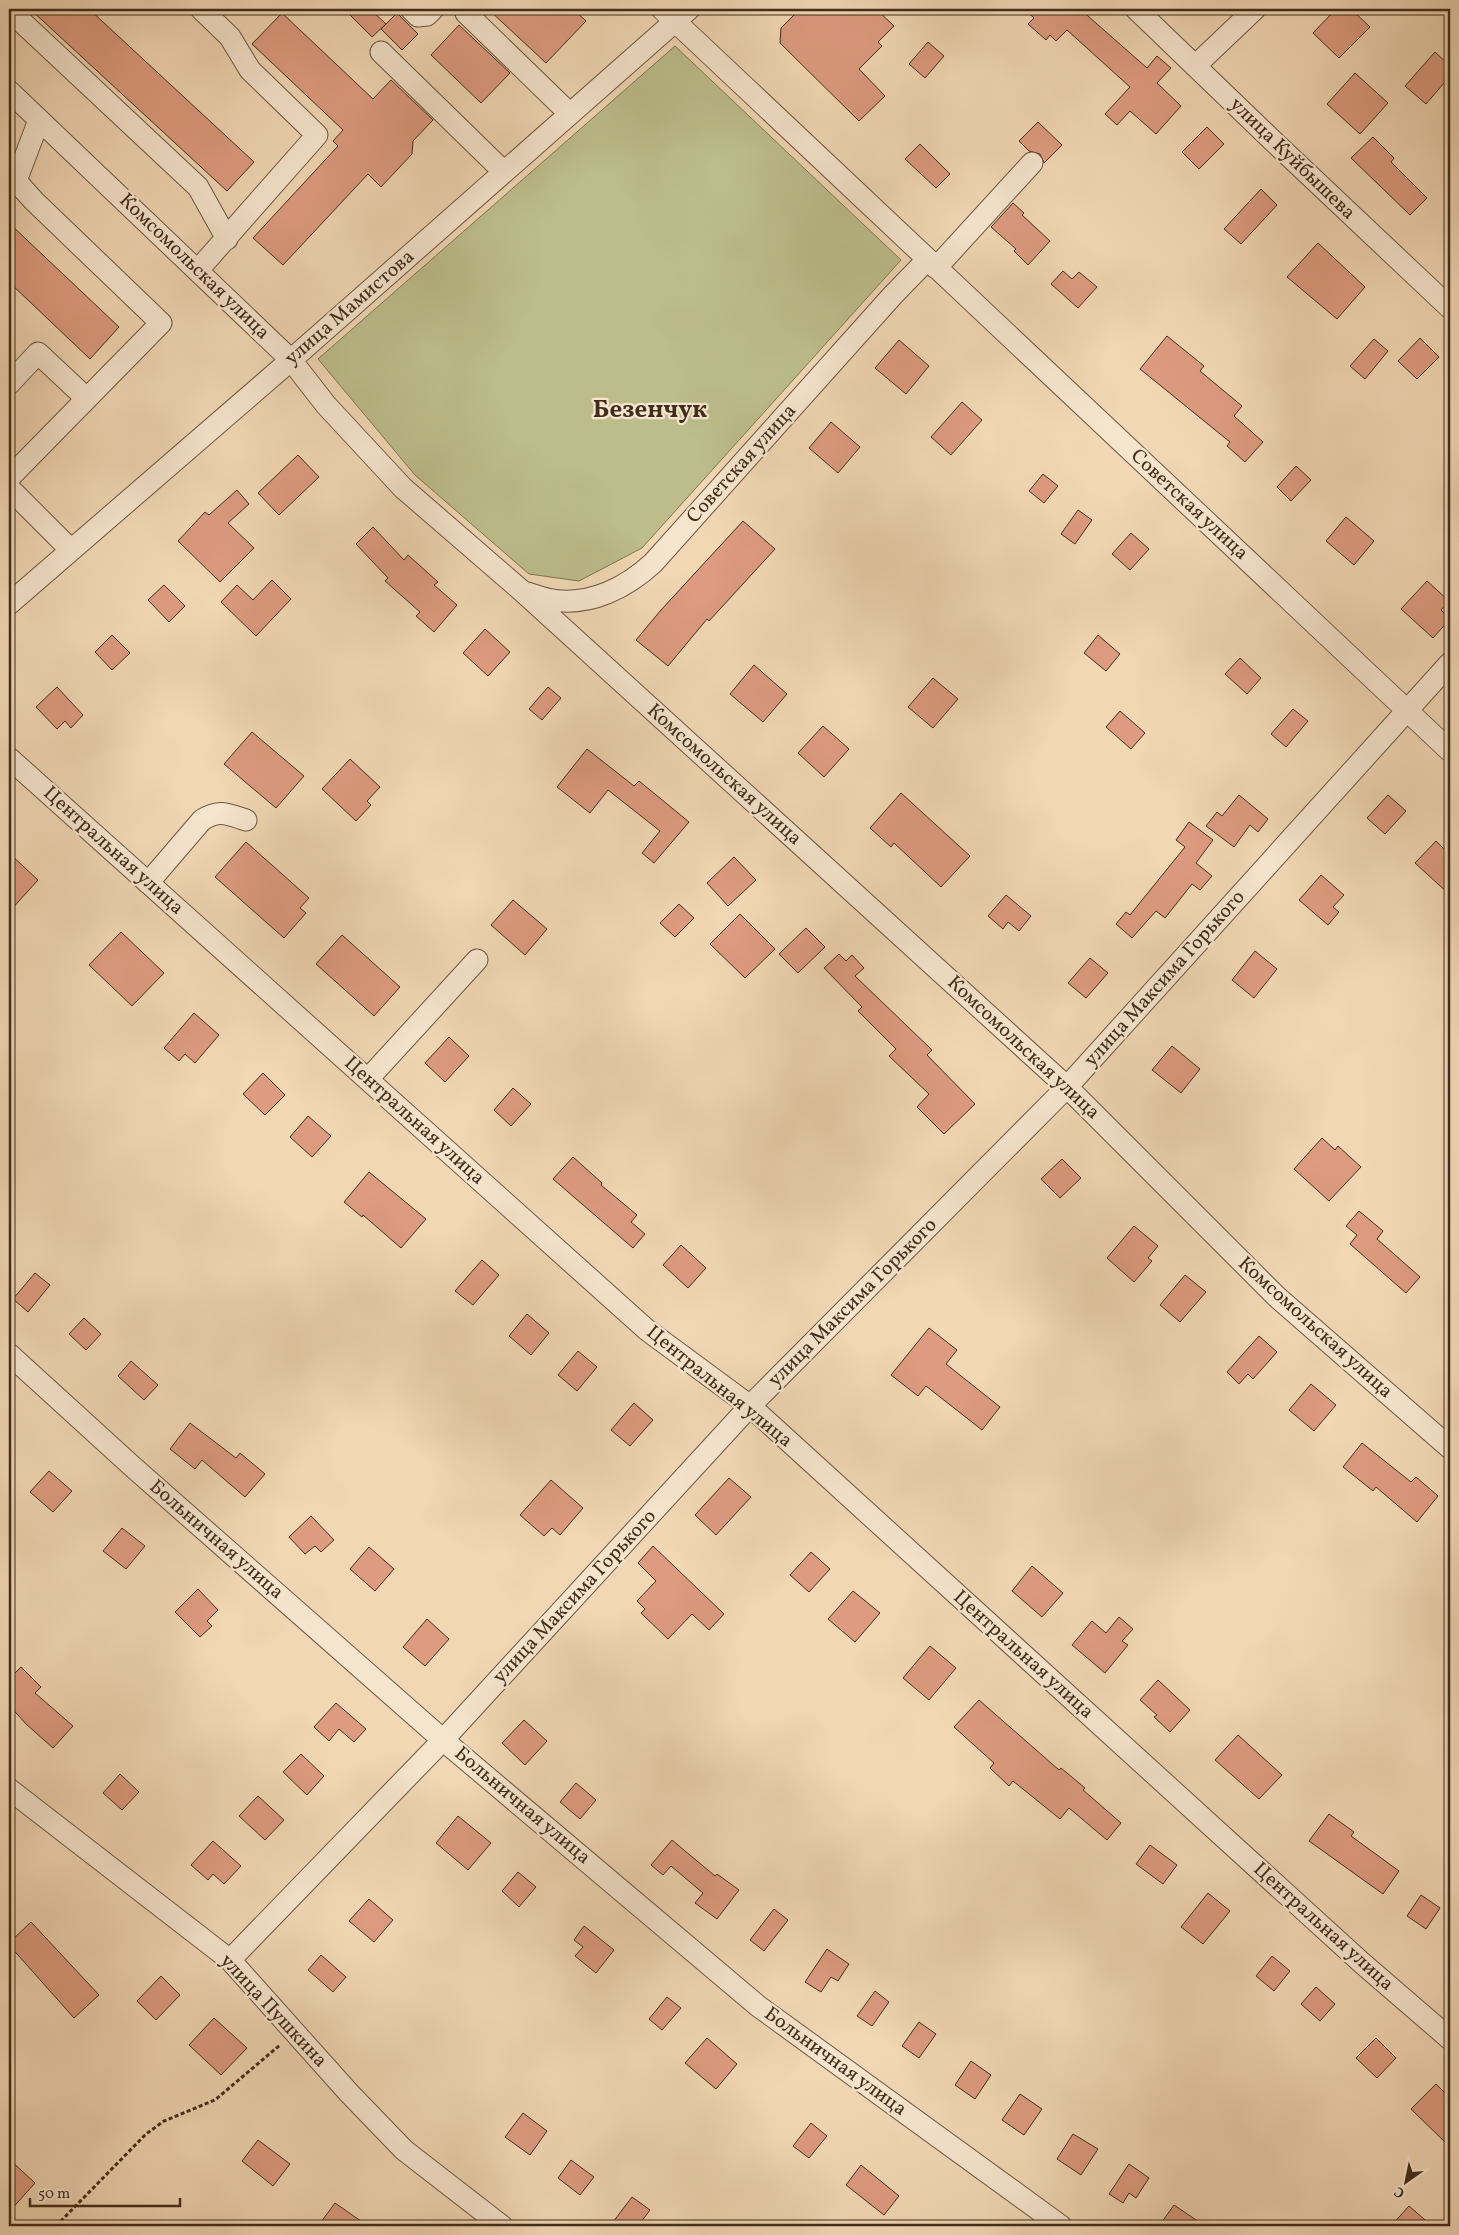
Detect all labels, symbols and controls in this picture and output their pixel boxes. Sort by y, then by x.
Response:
street label: улица Куйбышева [1223,91,1361,227]
street label: Комсомольская улица [112,187,276,347]
street label: улица Мамистова [279,244,421,372]
district label: Безенчук [593,393,707,428]
street label: Советская улица [681,398,803,530]
street label: Советская улица [1124,443,1254,567]
street label: Комсомольская улица [640,698,808,852]
street label: Центральная улица [36,780,190,922]
street label: улица Максима Горького [1078,884,1252,1074]
street label: Комсомольская улица [940,970,1106,1126]
street label: Центральная улица [337,1050,491,1192]
street label: улица Максима Горького [762,1212,944,1394]
street label: Комсомольская улица [1231,1251,1399,1405]
street label: Центральная улица [640,1319,798,1455]
street label: Больничная улица [143,1474,289,1606]
street label: улица Максима Горького [487,1504,663,1690]
street label: Центральная улица [946,1584,1100,1726]
street label: Больничная улица [448,1741,596,1871]
street label: Центральная улица [1246,1856,1400,1998]
street label: улица Пушкина [213,1948,333,2074]
street label: Больничная улица [758,2001,912,2123]
north arrow [1382,2158,1432,2208]
scale bar [30,2175,180,2207]
text: С [1391,2181,1409,2202]
text: 50 m [38,2184,70,2205]

